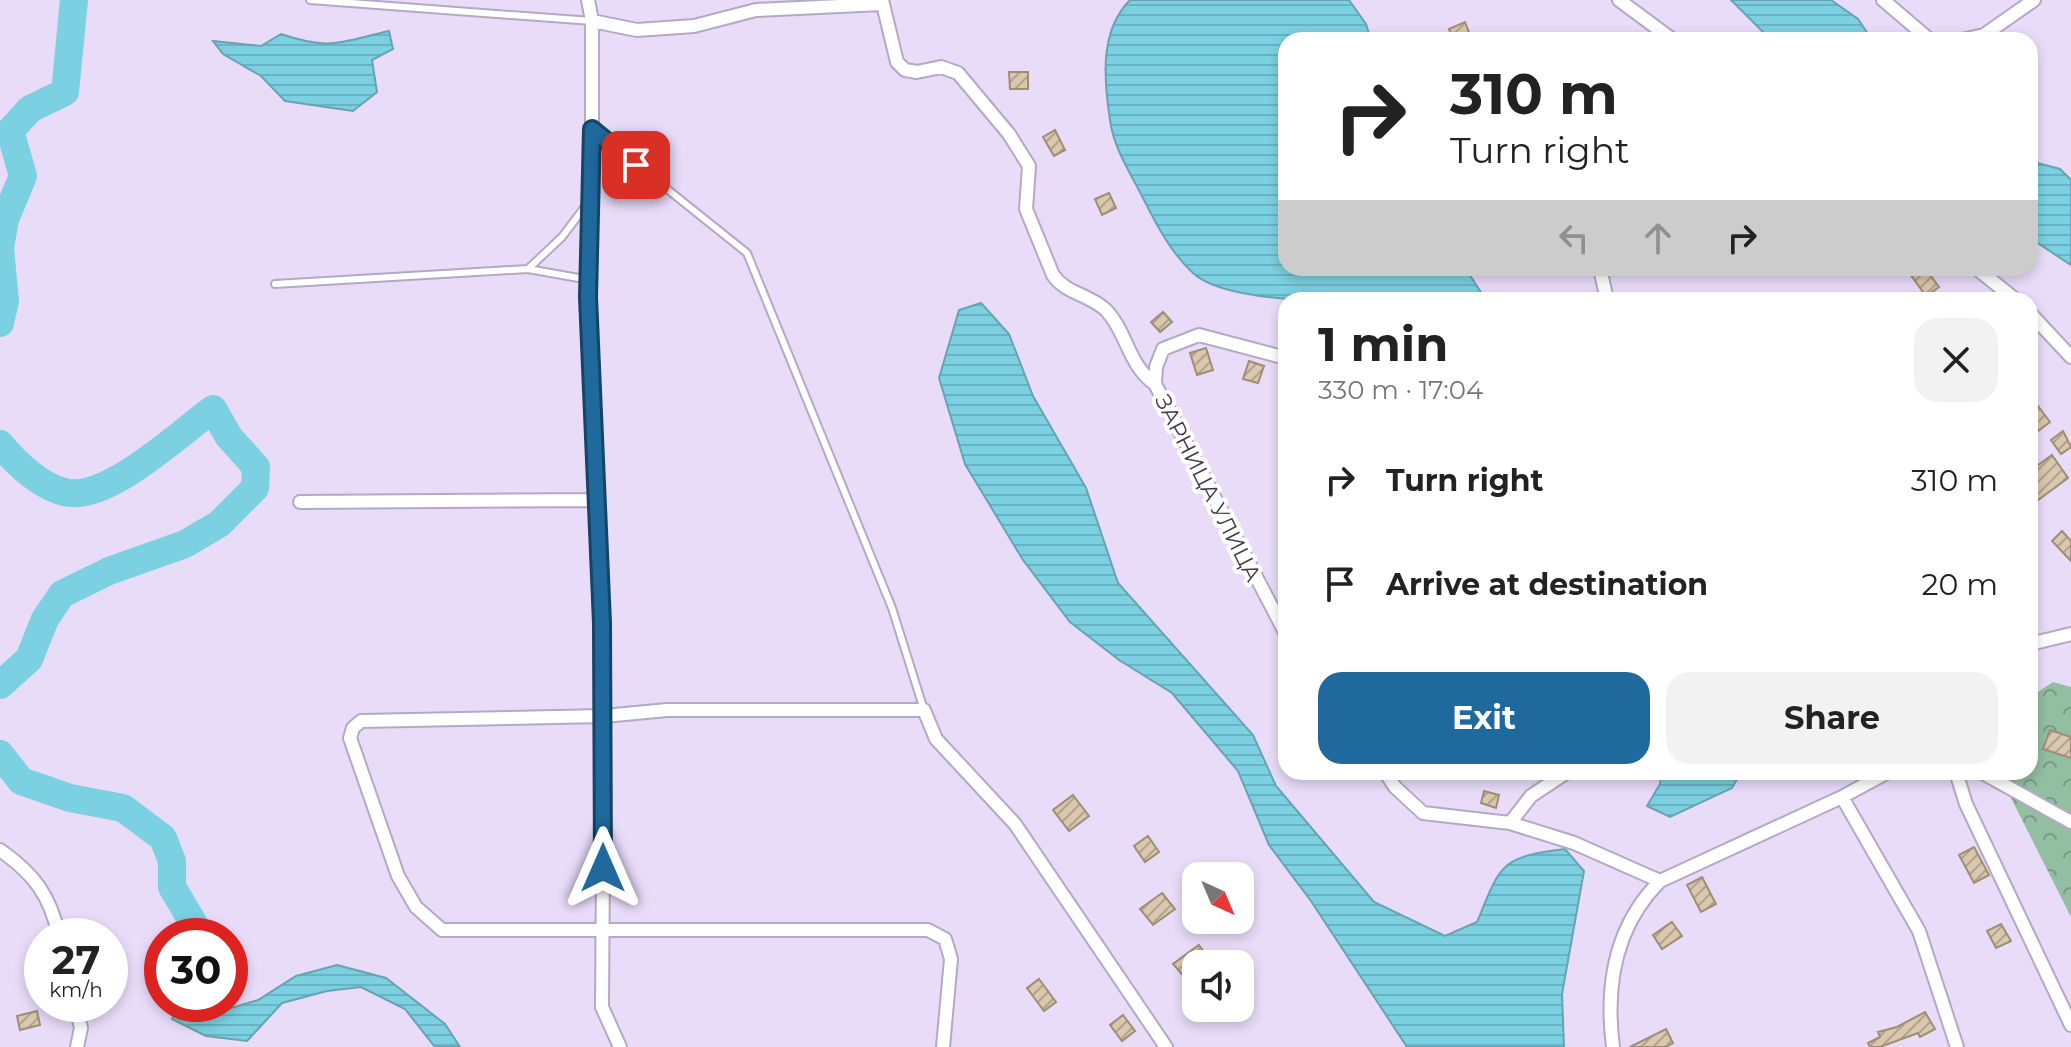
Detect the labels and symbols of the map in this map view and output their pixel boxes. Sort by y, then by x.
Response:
pin [602,131,670,199]
street label: ЗАРНИЦА УЛИЦА [1149,390,1267,587]
position arrow [561,826,645,910]
north arrow [1182,862,1254,934]
speed limit sign: 30 [144,918,248,1022]

